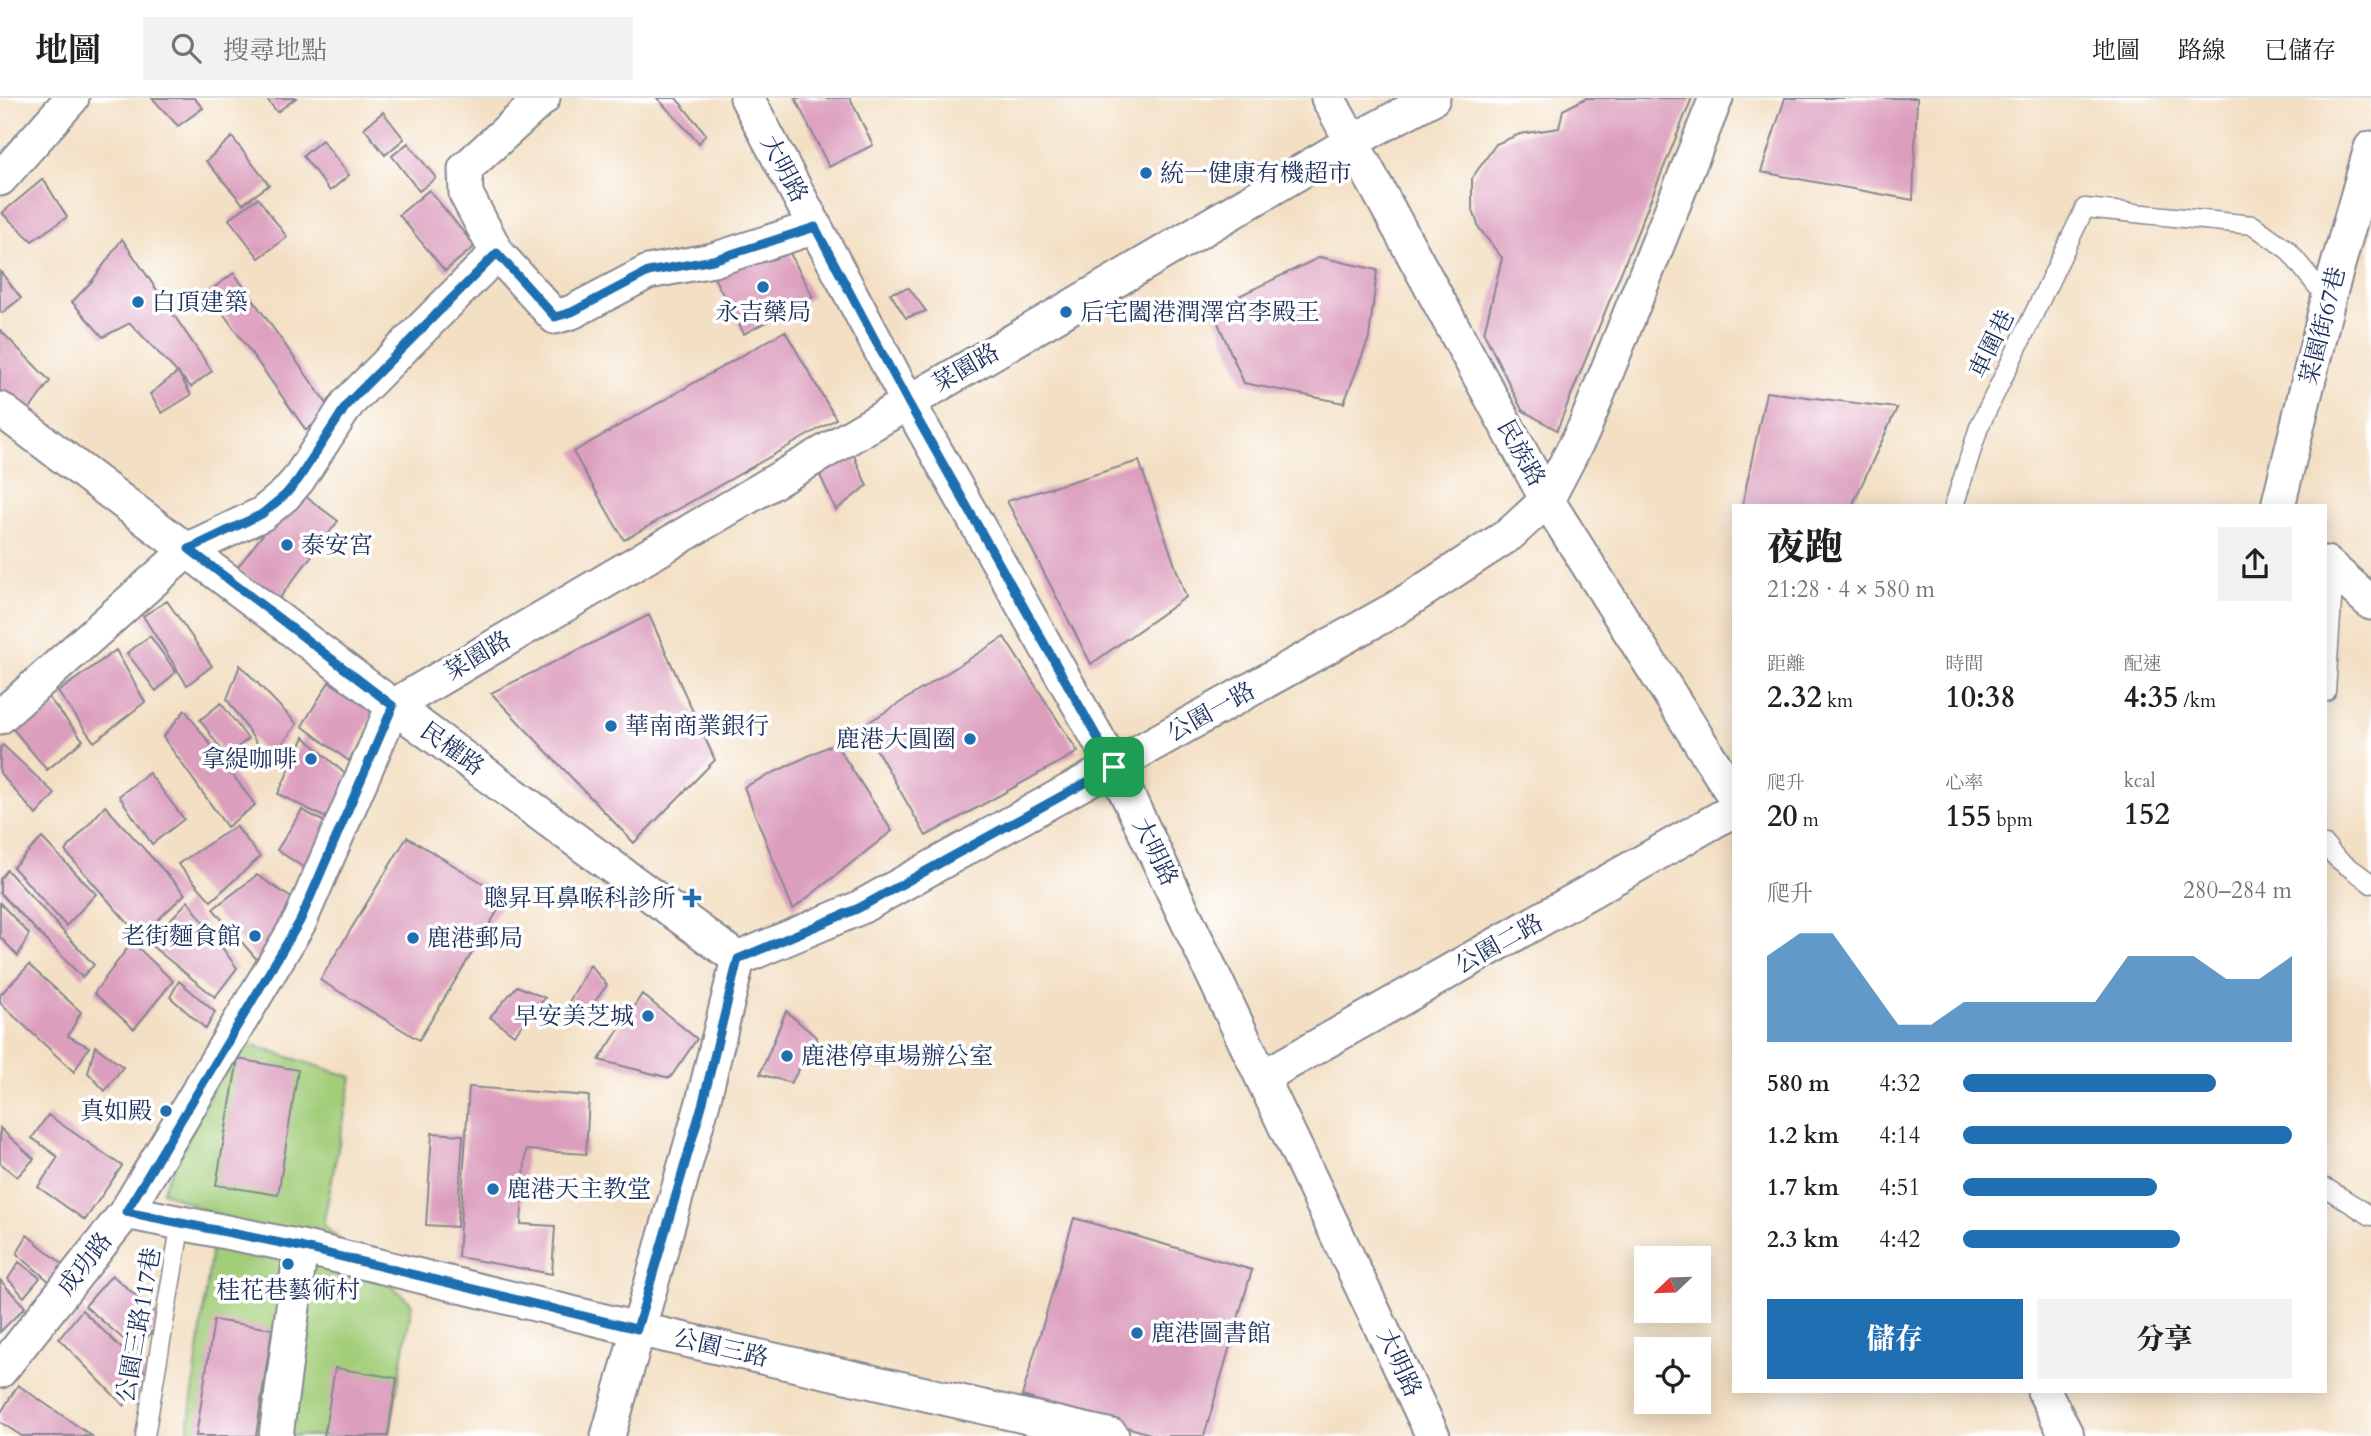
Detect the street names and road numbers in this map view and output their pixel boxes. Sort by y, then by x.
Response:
street label: 大明路 [753,129,815,209]
street label: 菜園街67巷 [2292,264,2354,388]
street label: 車圍巷 [1961,304,2023,384]
street label: 菜園路 [927,336,1005,400]
street label: 民族路 [1489,414,1553,492]
street label: 菜園路 [439,623,517,689]
street label: 公園一路 [1161,674,1261,750]
street label: 民權路 [413,714,491,784]
street label: 大明路 [1124,812,1186,892]
street label: 公園二路 [1449,906,1549,982]
street label: 成功路 [50,1225,120,1303]
street label: 公園三路117巷 [109,1245,169,1405]
street label: 公園三路 [671,1321,771,1375]
street label: 大明路 [1369,1323,1429,1403]

